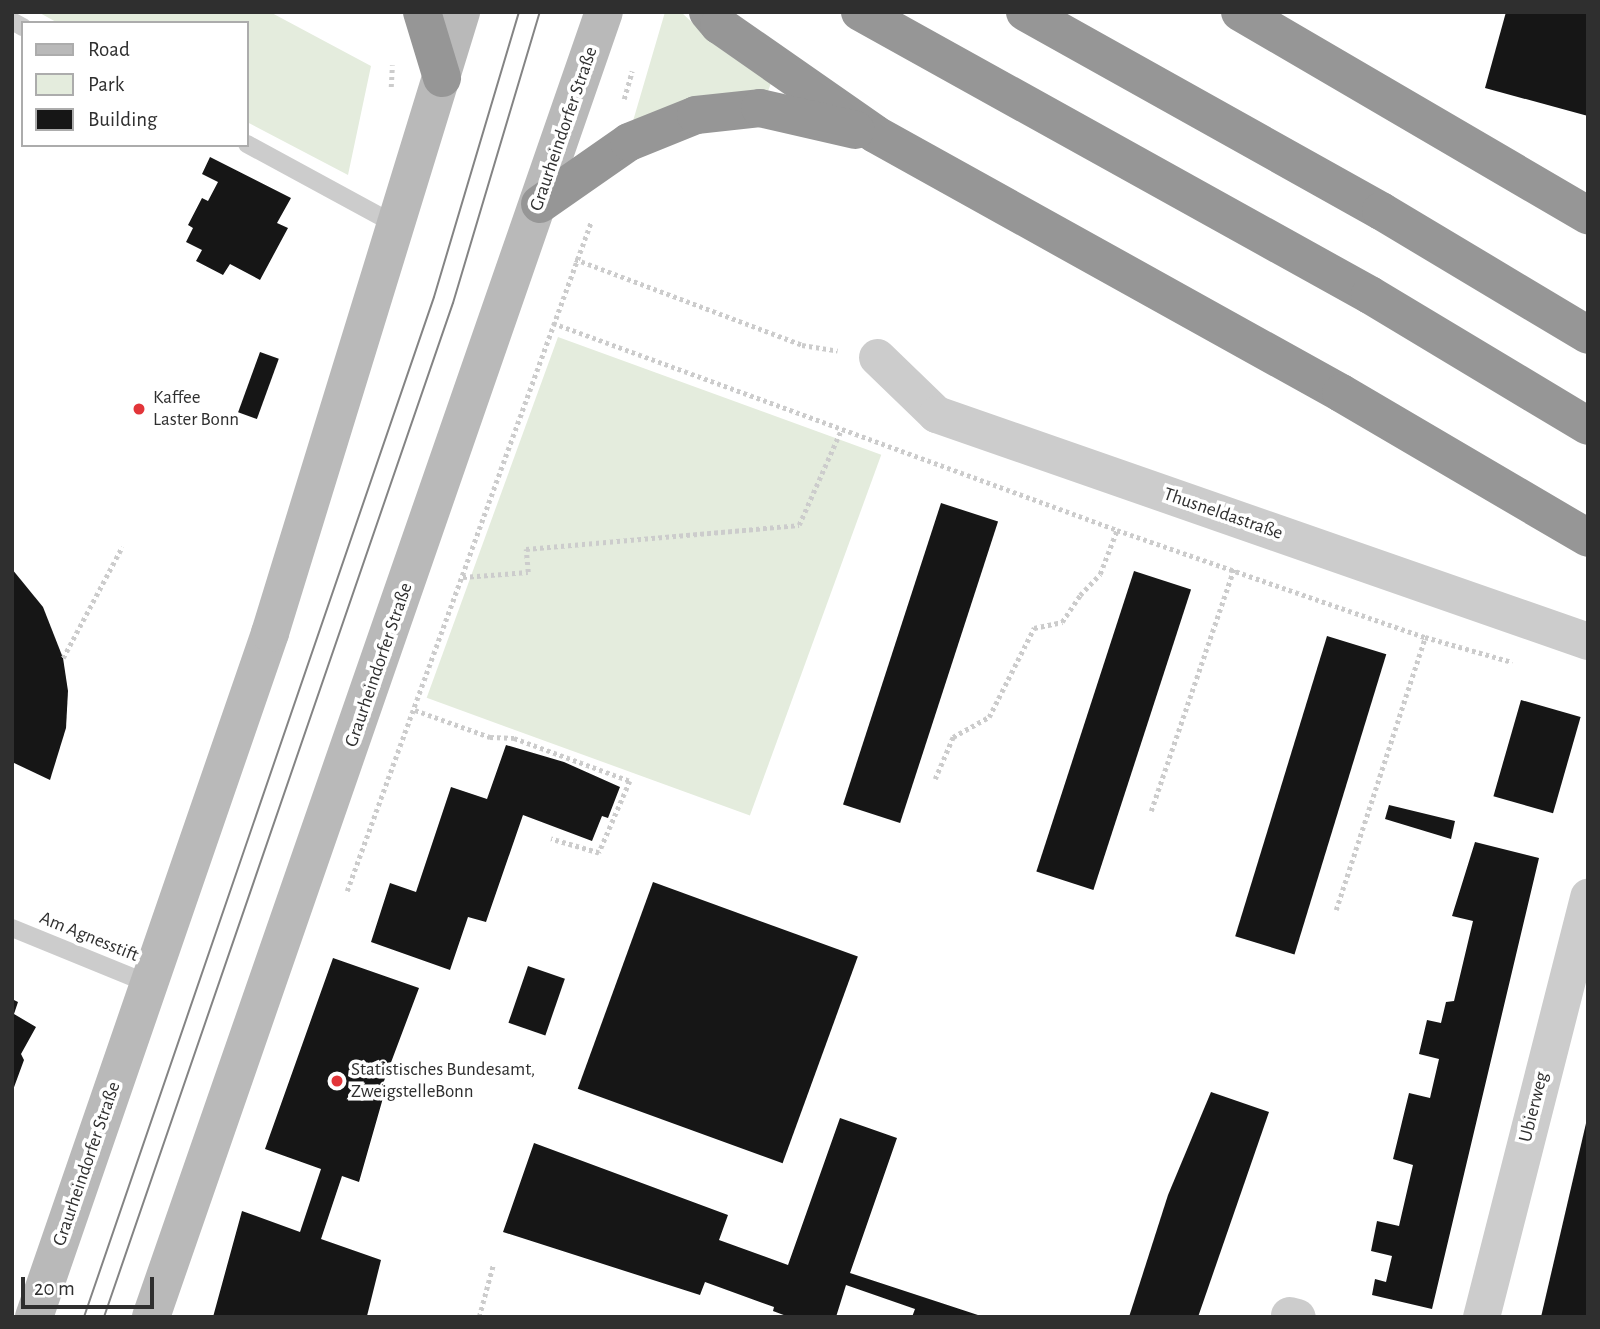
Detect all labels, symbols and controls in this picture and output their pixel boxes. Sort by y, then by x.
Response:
legend [21,21,248,147]
text: Road [88,39,130,60]
street label: Graurheindorfer Straße [525,44,603,214]
text: Park [88,74,124,95]
text: Building [88,109,157,130]
place label: Kaffee Laster Bonn [153,387,239,431]
marker: Kaffee Laster Bonn [131,401,147,417]
street label: Thusneldastraße [1160,483,1286,545]
street label: Graurheindorfer Straße [340,580,418,750]
street label: Am Agnesstift [36,907,142,967]
place label: Statistisches Bundesamt, ZweigstelleBonn [351,1059,535,1103]
street label: Ubierweg [1514,1069,1554,1145]
marker: Statistisches Bundesamt, ZweigstelleBonn [329,1073,345,1089]
street label: Graurheindorfer Straße [48,1079,126,1249]
scale bar [24,1262,158,1306]
text: 20 m [34,1278,75,1299]

